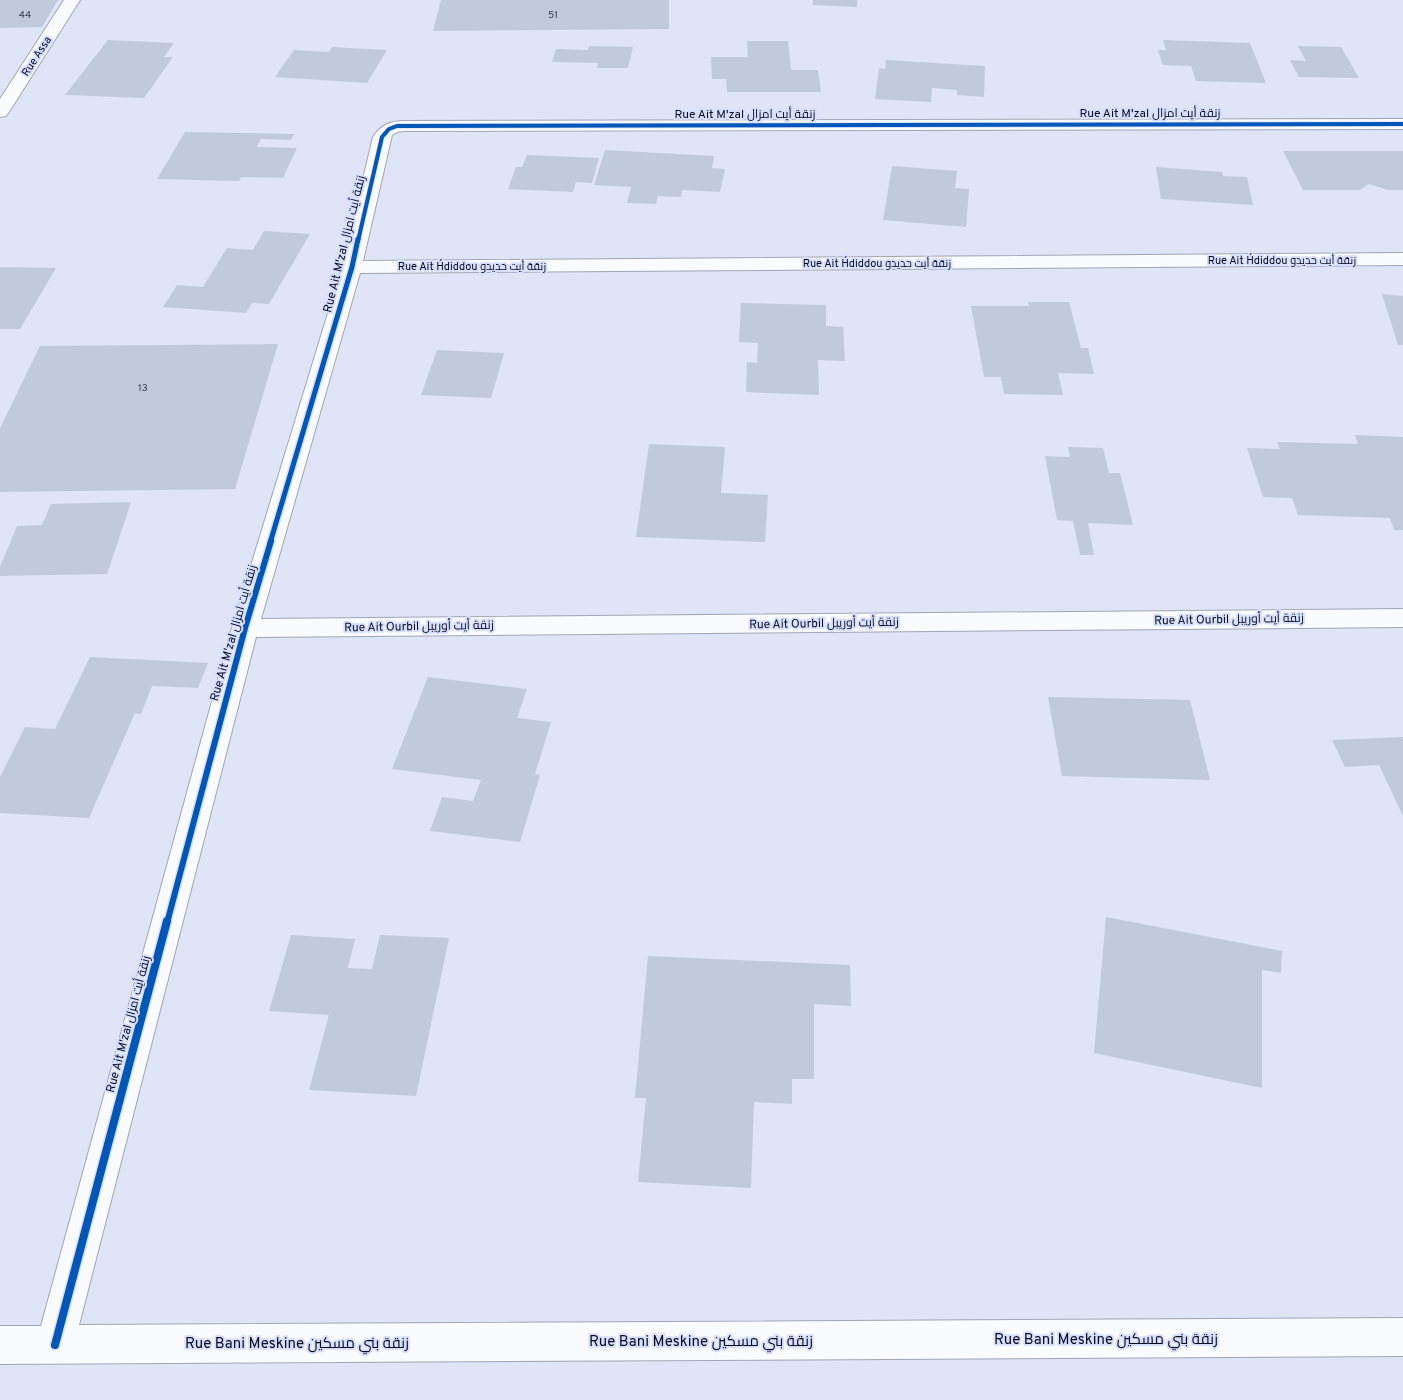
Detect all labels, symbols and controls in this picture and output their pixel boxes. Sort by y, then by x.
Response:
house number: 44 [19,9,31,22]
house number: 51 [548,9,558,22]
street label: Rue Assa [19,34,55,79]
street label: Rue Ait M'zal زنقة أيت امزال [1080,105,1221,122]
street label: Rue Ait M'zal زنقة أيت امزال [675,106,816,123]
street label: Rue Ait M'zal زنقة أيت امزال [319,174,370,315]
street label: Rue Ait H´diddou زنقة أيت حديدو [1208,253,1356,268]
street label: Rue Ait H´diddou زنقة أيت حديدو [803,256,951,271]
street label: Rue Ait H´diddou زنقة أيت حديدو [398,259,546,274]
house number: 13 [138,382,148,395]
street label: Rue Ait M'zal زنقة أيت امزال [206,563,261,703]
street label: Rue Ait Ourbil زنقة أيت أوريبل [1154,610,1304,629]
street label: Rue Ait Ourbil زنقة أيت أوريبل [749,614,899,633]
street label: Rue Ait Ourbil زنقة أيت أوريبل [344,617,494,636]
street label: Rue Ait M'zal زنقة أيت امزال [102,954,155,1094]
street label: Rue Bani Meskine زنقة بني مسكين [994,1331,1218,1351]
street label: Rue Bani Meskine زنقة بني مسكين [589,1333,813,1353]
street label: Rue Bani Meskine زنقة بني مسكين [185,1335,409,1355]

